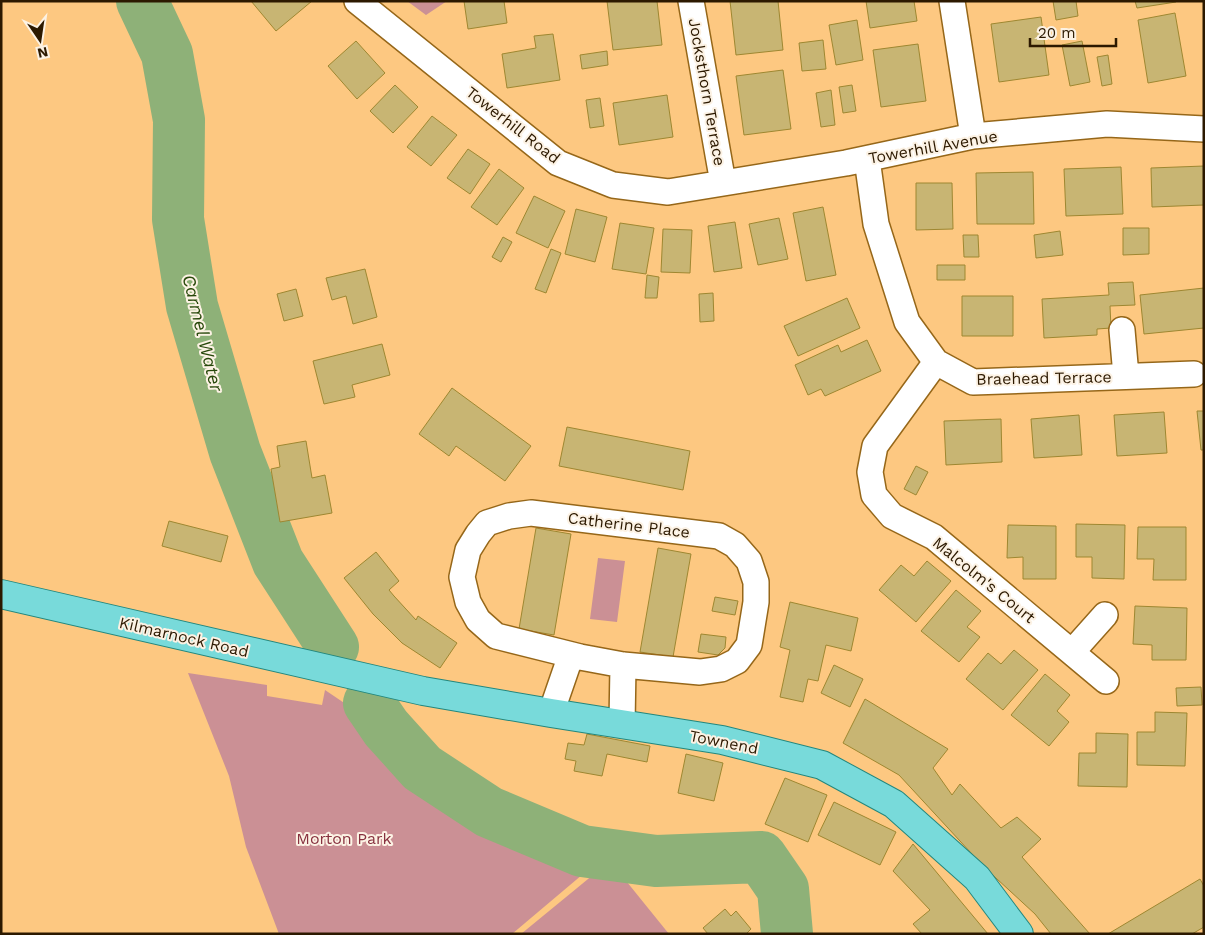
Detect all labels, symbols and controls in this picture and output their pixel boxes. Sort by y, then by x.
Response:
north arrow [15,15,65,65]
scale bar [1030,15,1116,47]
street label: Jocksthorn Terrace [685,17,729,167]
text: 20 m [1038,24,1076,42]
text: N [36,44,50,62]
street label: Towerhill Road [462,82,564,168]
street label: Towerhill Avenue [867,126,999,168]
water label: Carmel Water [178,272,228,395]
street label: Braehead Terrace [976,367,1112,389]
street label: Catherine Place [567,508,691,542]
street label: Malcolm's Court [929,533,1039,627]
street label: Kilmarnock Road [117,613,251,661]
street label: Townend [688,726,760,758]
park label: Morton Park [296,829,392,848]

